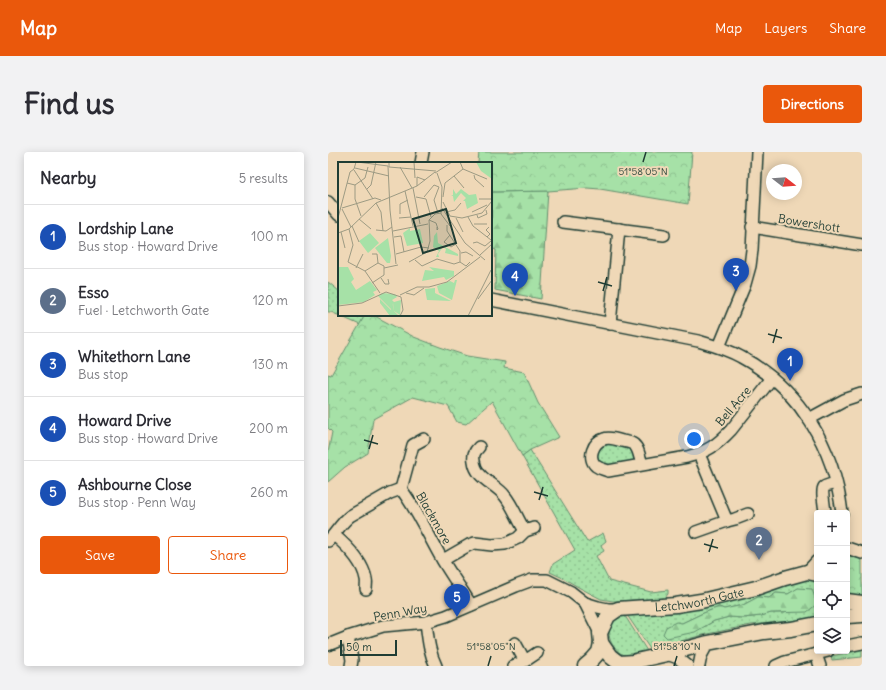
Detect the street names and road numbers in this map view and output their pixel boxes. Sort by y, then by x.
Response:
street label: Bowershott [777,211,841,235]
street label: Bell Acre [712,383,754,429]
street label: Blackmore [413,489,455,547]
street label: Letchworth Gate [654,584,745,614]
street label: Penn Way [372,600,428,624]

